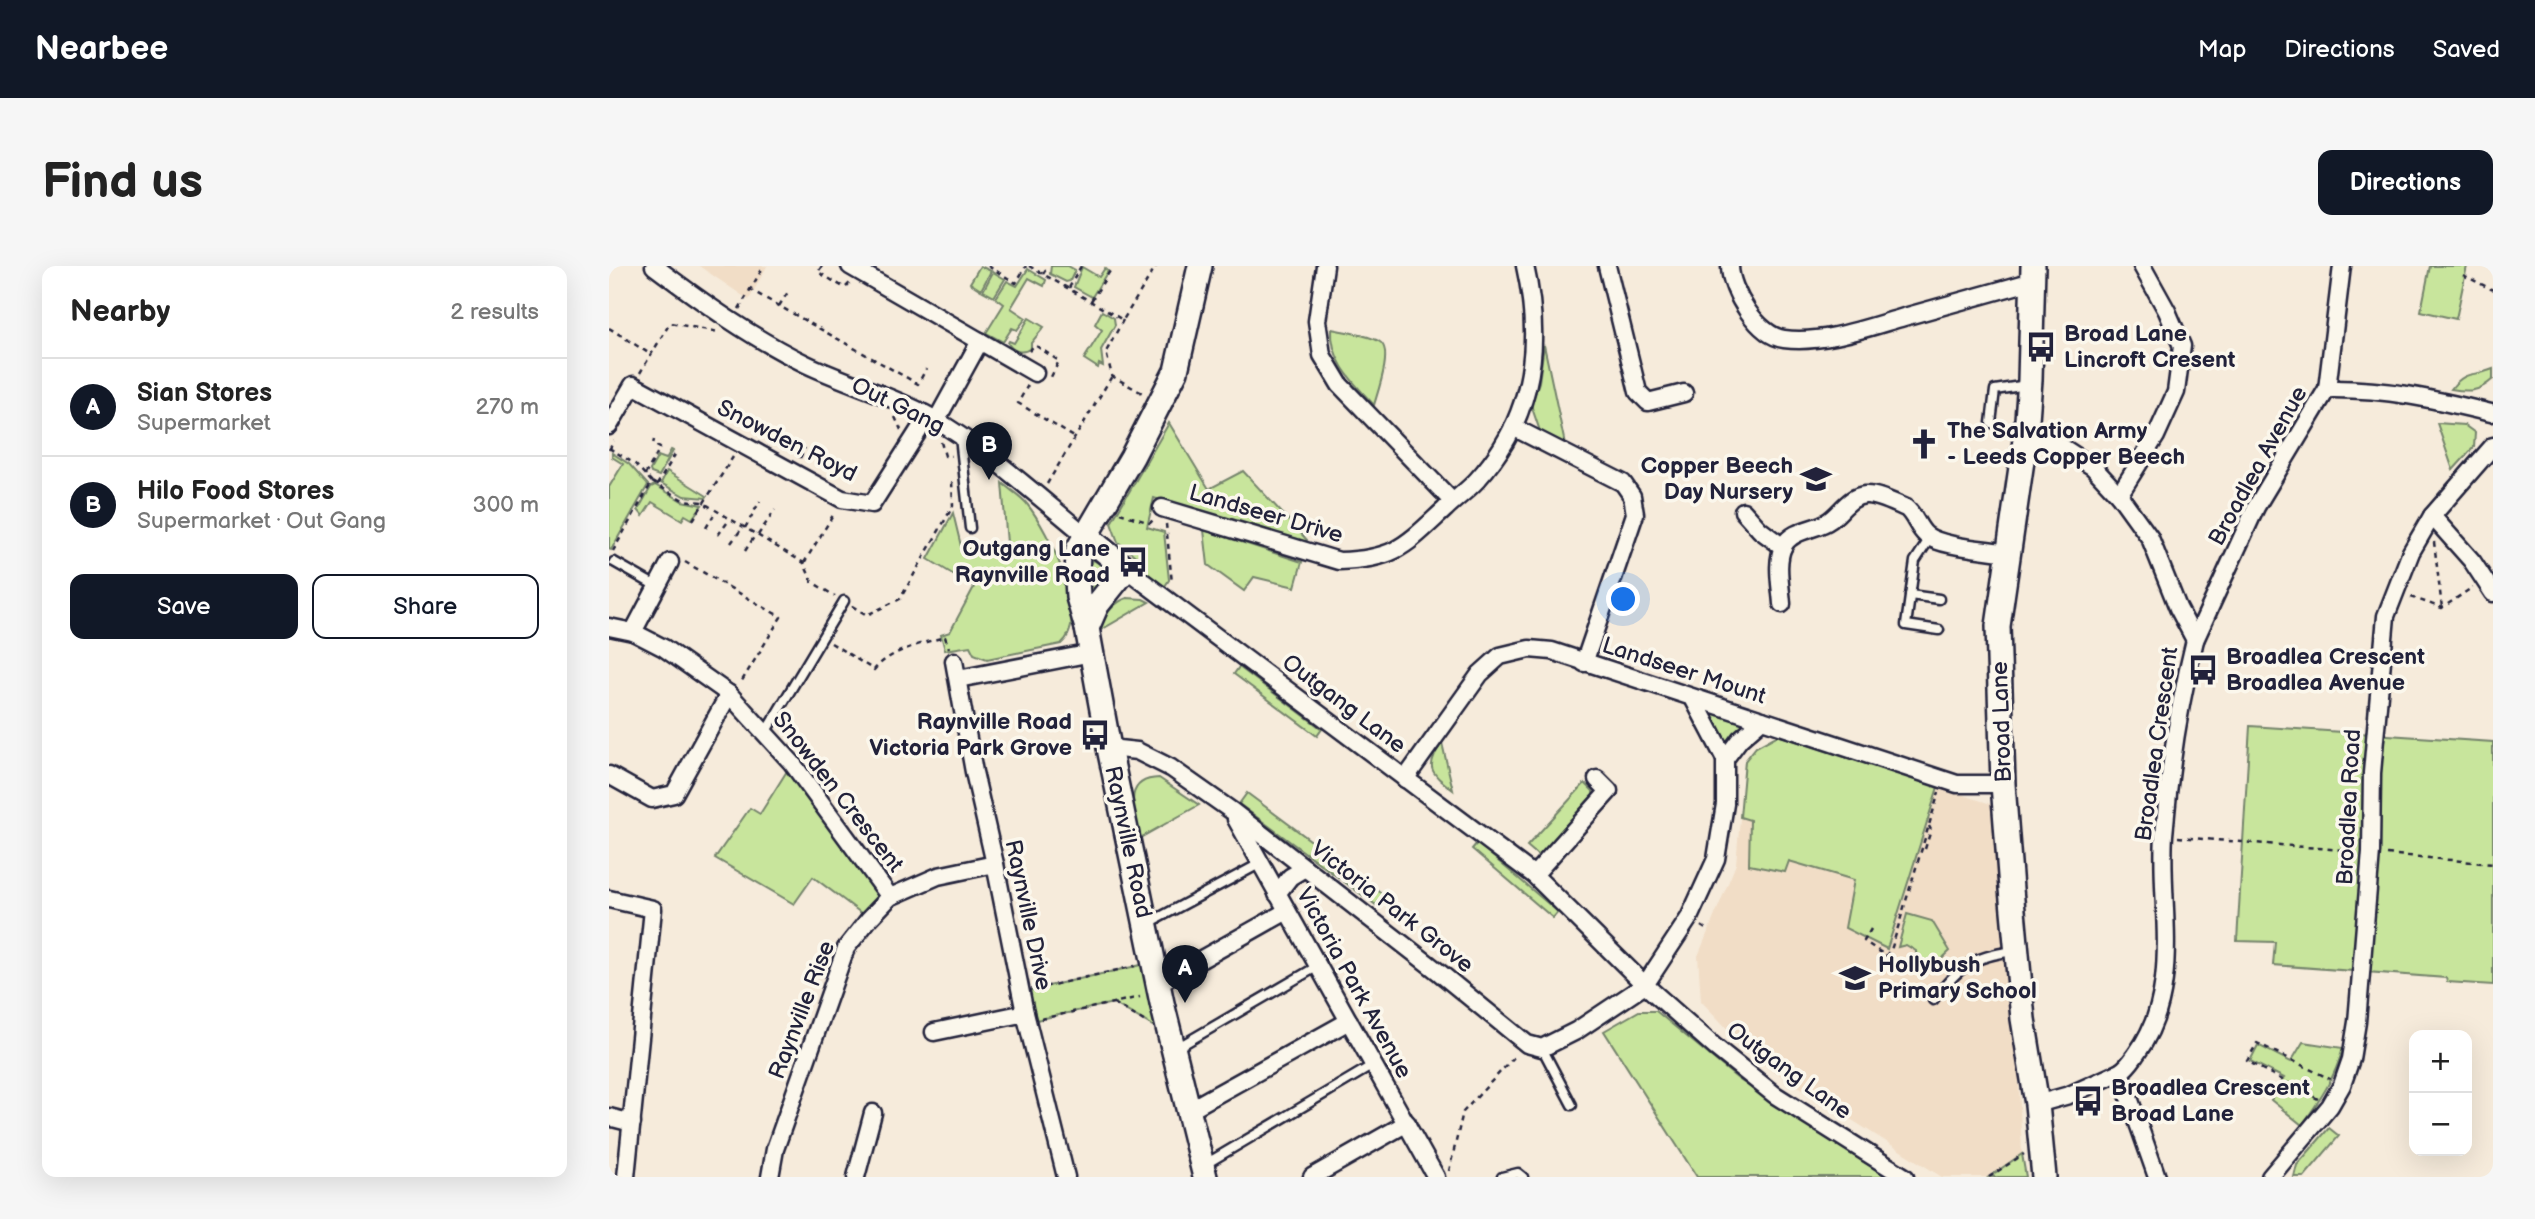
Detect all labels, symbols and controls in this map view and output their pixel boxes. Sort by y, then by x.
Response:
text: Nearbee [35,29,168,69]
text: Map [2198,35,2246,64]
text: Directions [2284,35,2395,64]
text: Saved [2433,35,2500,64]
button: Directions [2318,150,2493,215]
text: Find us [42,153,203,212]
text: Nearby [70,294,170,330]
text: 2 results [450,298,539,326]
place label: Broad Lane Lincroft Cresent [2064,320,2236,374]
bus stop icon: Broad Lane Lincroft Cresent [2024,330,2058,364]
street label: Out Gang [847,371,949,441]
text: Sian Stores [137,378,272,409]
street label: Broadlea Avenue [2203,381,2313,551]
text: A [86,393,100,421]
text: 270 m [475,393,539,421]
street label: Snowden Royd [712,394,862,488]
text: Supermarket [137,409,271,437]
place label: The Salvation Army - Leeds Copper Beech [1947,417,2185,471]
pin: B [966,422,1012,480]
church icon: The Salvation Army - Leeds Copper Beech [1907,427,1941,461]
place label: Copper Beech Day Nursery [1641,452,1793,506]
school or university icon: Copper Beech Day Nursery [1799,462,1833,496]
text: Hilo Food Stores [137,476,334,507]
street label: Landseer Drive [1186,479,1346,549]
text: B [85,491,101,519]
text: 300 m [473,491,539,519]
text: Supermarket · Out Gang [137,507,386,535]
place label: Outgang Lane Raynville Road [955,535,1110,589]
bus stop icon: Outgang Lane Raynville Road [1116,545,1150,579]
button: Save [70,574,298,639]
button: Share [312,574,539,639]
your location [1606,582,1640,616]
street label: Landseer Mount [1599,631,1769,711]
place label: Broadlea Crescent Broadlea Avenue [2226,643,2425,697]
street label: Broadlea Crescent [2130,645,2184,843]
street label: Outgang Lane [1277,648,1411,760]
bus stop icon: Broadlea Crescent Broadlea Avenue [2186,653,2220,687]
street label: Broad Lane [1986,661,2018,783]
street label: Snowden Crescent [767,706,909,878]
place label: Raynville Road Victoria Park Grove [869,708,1072,762]
bus stop icon: Raynville Road Victoria Park Grove [1078,718,1112,752]
street label: Broadlea Road [2331,728,2367,886]
street label: Raynville Road [1098,763,1158,921]
street label: Victoria Park Grove [1305,835,1479,979]
street label: Raynville Drive [998,837,1058,993]
street label: Victoria Park Avenue [1290,883,1418,1083]
street label: Raynville Rise [763,937,841,1083]
pin: A [1162,945,1208,1003]
place label: Hollybush Primary School [1878,951,2037,1005]
school or university icon: Hollybush Primary School [1838,961,1872,995]
street label: Outgang Lane [1721,1016,1857,1126]
map controls [2409,1030,2472,1156]
button: + [2409,1030,2472,1093]
place label: Broadlea Crescent Broad Lane [2111,1074,2310,1128]
bus stop icon: Broadlea Crescent Broad Lane [2071,1084,2105,1118]
button: − [2409,1093,2472,1156]

